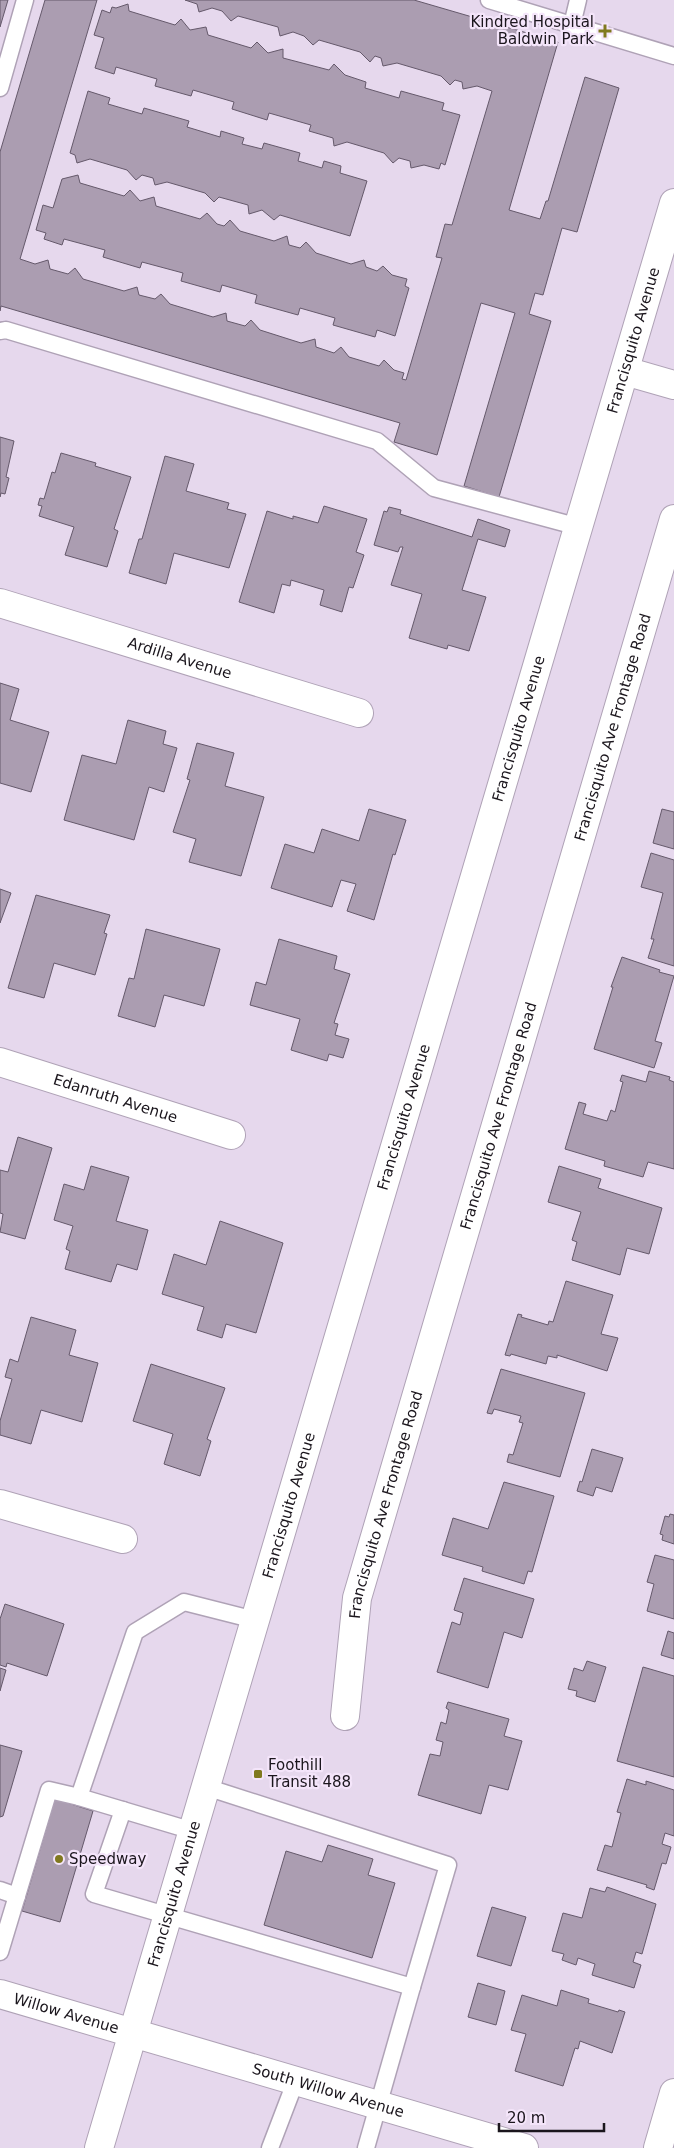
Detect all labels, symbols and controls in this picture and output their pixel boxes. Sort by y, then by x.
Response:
place label: Kindred Hospital Baldwin Park [470,13,594,48]
marker: Kindred Hospital Baldwin Park [598,24,612,38]
street label: Francisquito Avenue [603,265,664,416]
street label: Francisquito Ave Frontage Road [571,611,655,843]
street label: Ardilla Avenue [125,634,234,682]
street label: Francisquito Avenue [488,654,549,804]
street label: Francisquito Ave Frontage Road [457,1000,541,1232]
street label: Francisquito Avenue [374,1042,434,1192]
street label: Edanruth Avenue [51,1070,180,1127]
street label: Francisquito Ave Frontage Road [346,1389,426,1620]
street label: Francisquito Avenue [259,1430,319,1581]
place label: Foothill Transit 488 [267,1756,351,1791]
marker: Foothill Transit 488 [252,1768,264,1780]
street label: Francisquito Avenue [144,1819,204,1969]
place label: Speedway [69,1850,146,1868]
marker: Speedway [53,1853,65,1865]
street label: Willow Avenue [11,1989,121,2037]
street label: South Willow Avenue [250,2060,406,2121]
scale bar [499,2100,604,2132]
text: 20 m [507,2109,545,2127]

